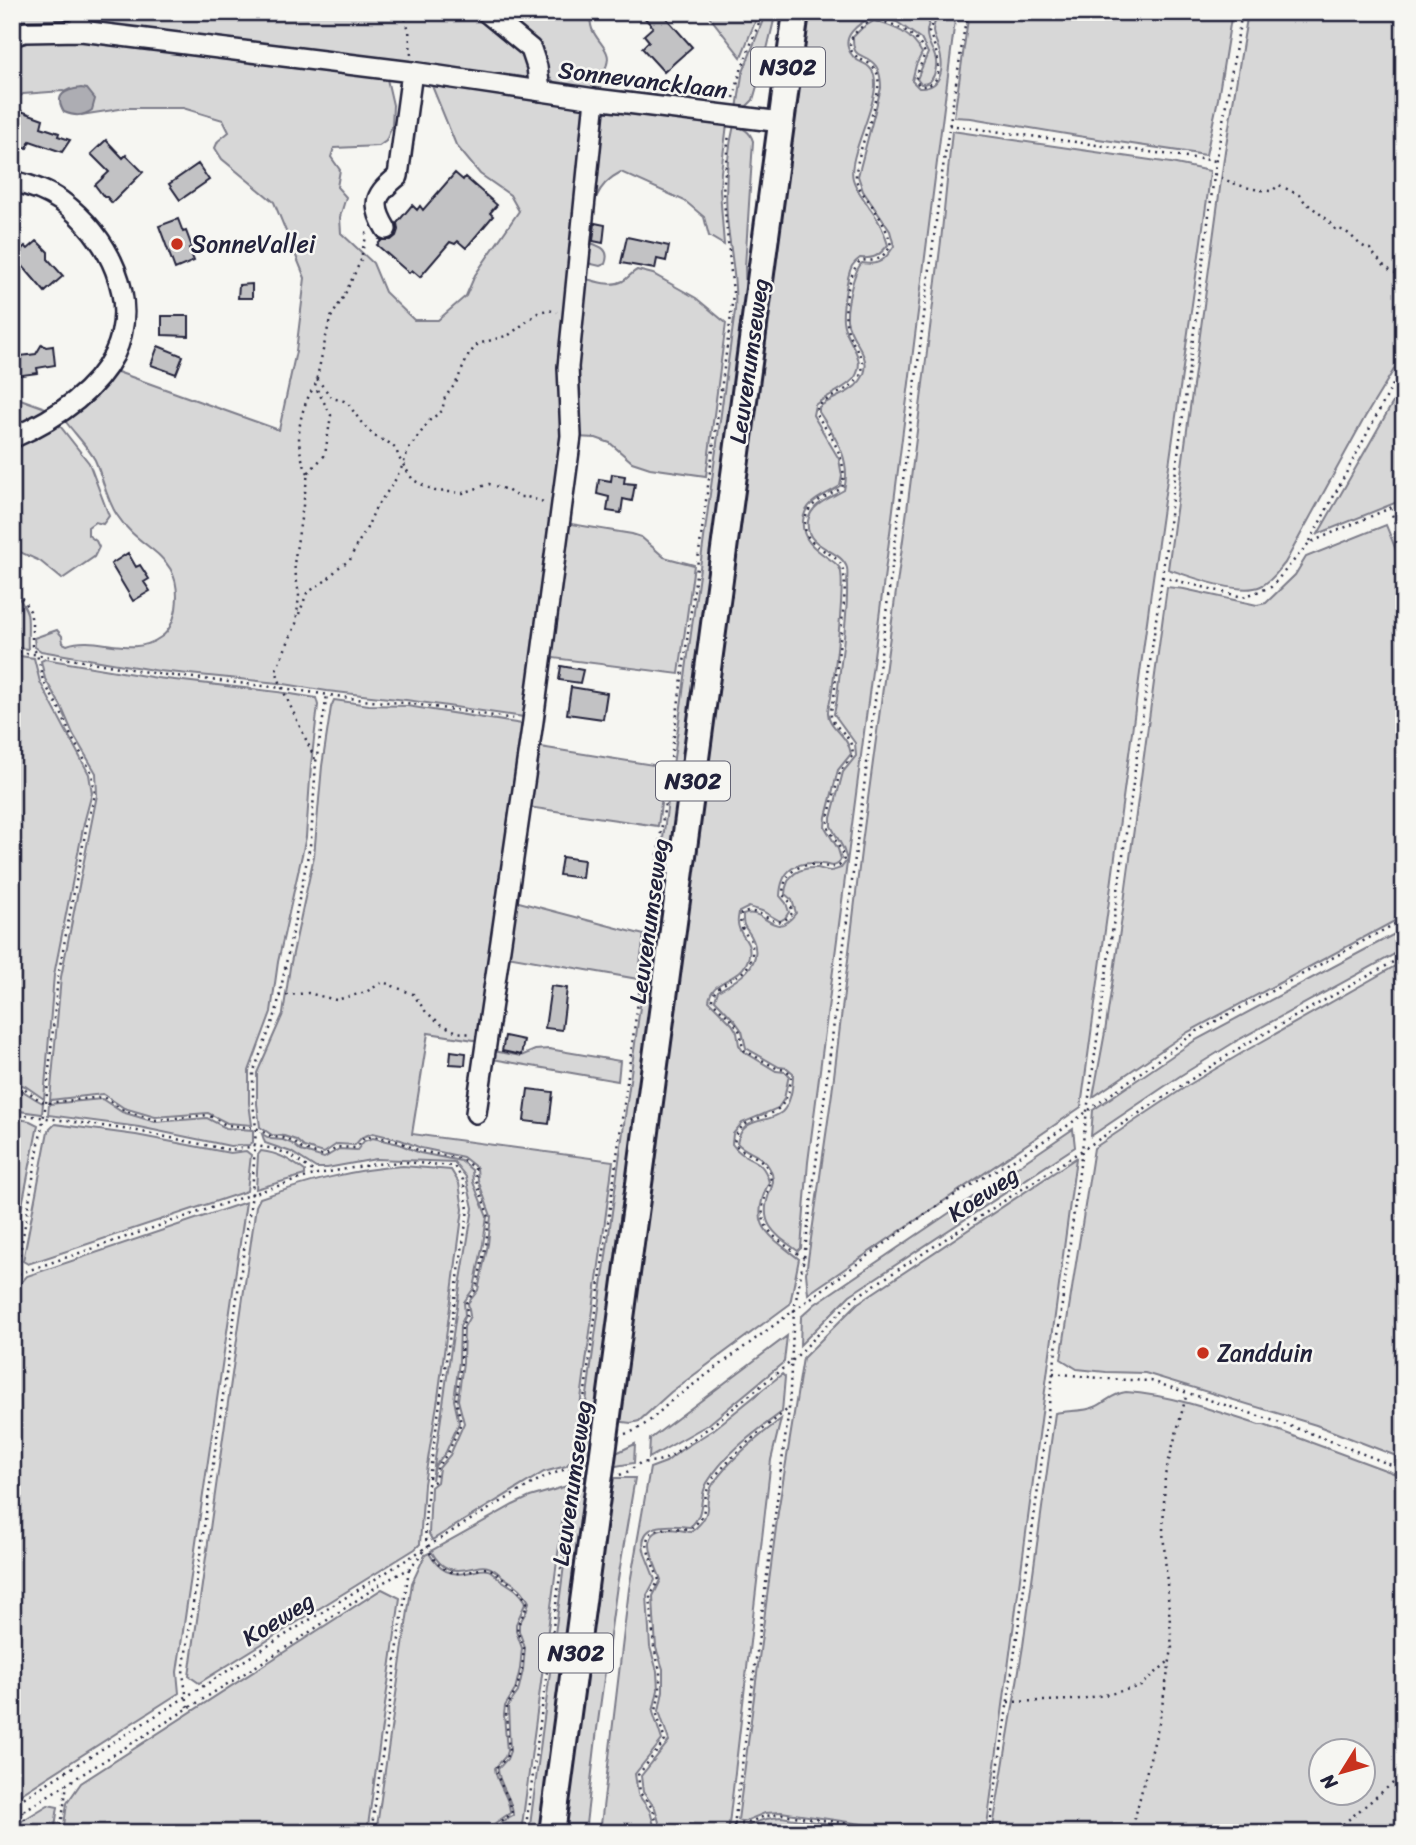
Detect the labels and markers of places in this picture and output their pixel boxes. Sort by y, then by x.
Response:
place label: SonneVallei [191,223,317,265]
marker: SonneVallei [169,236,185,252]
place label: Zandduin [1217,1332,1313,1374]
marker: Zandduin [1195,1345,1211,1361]

